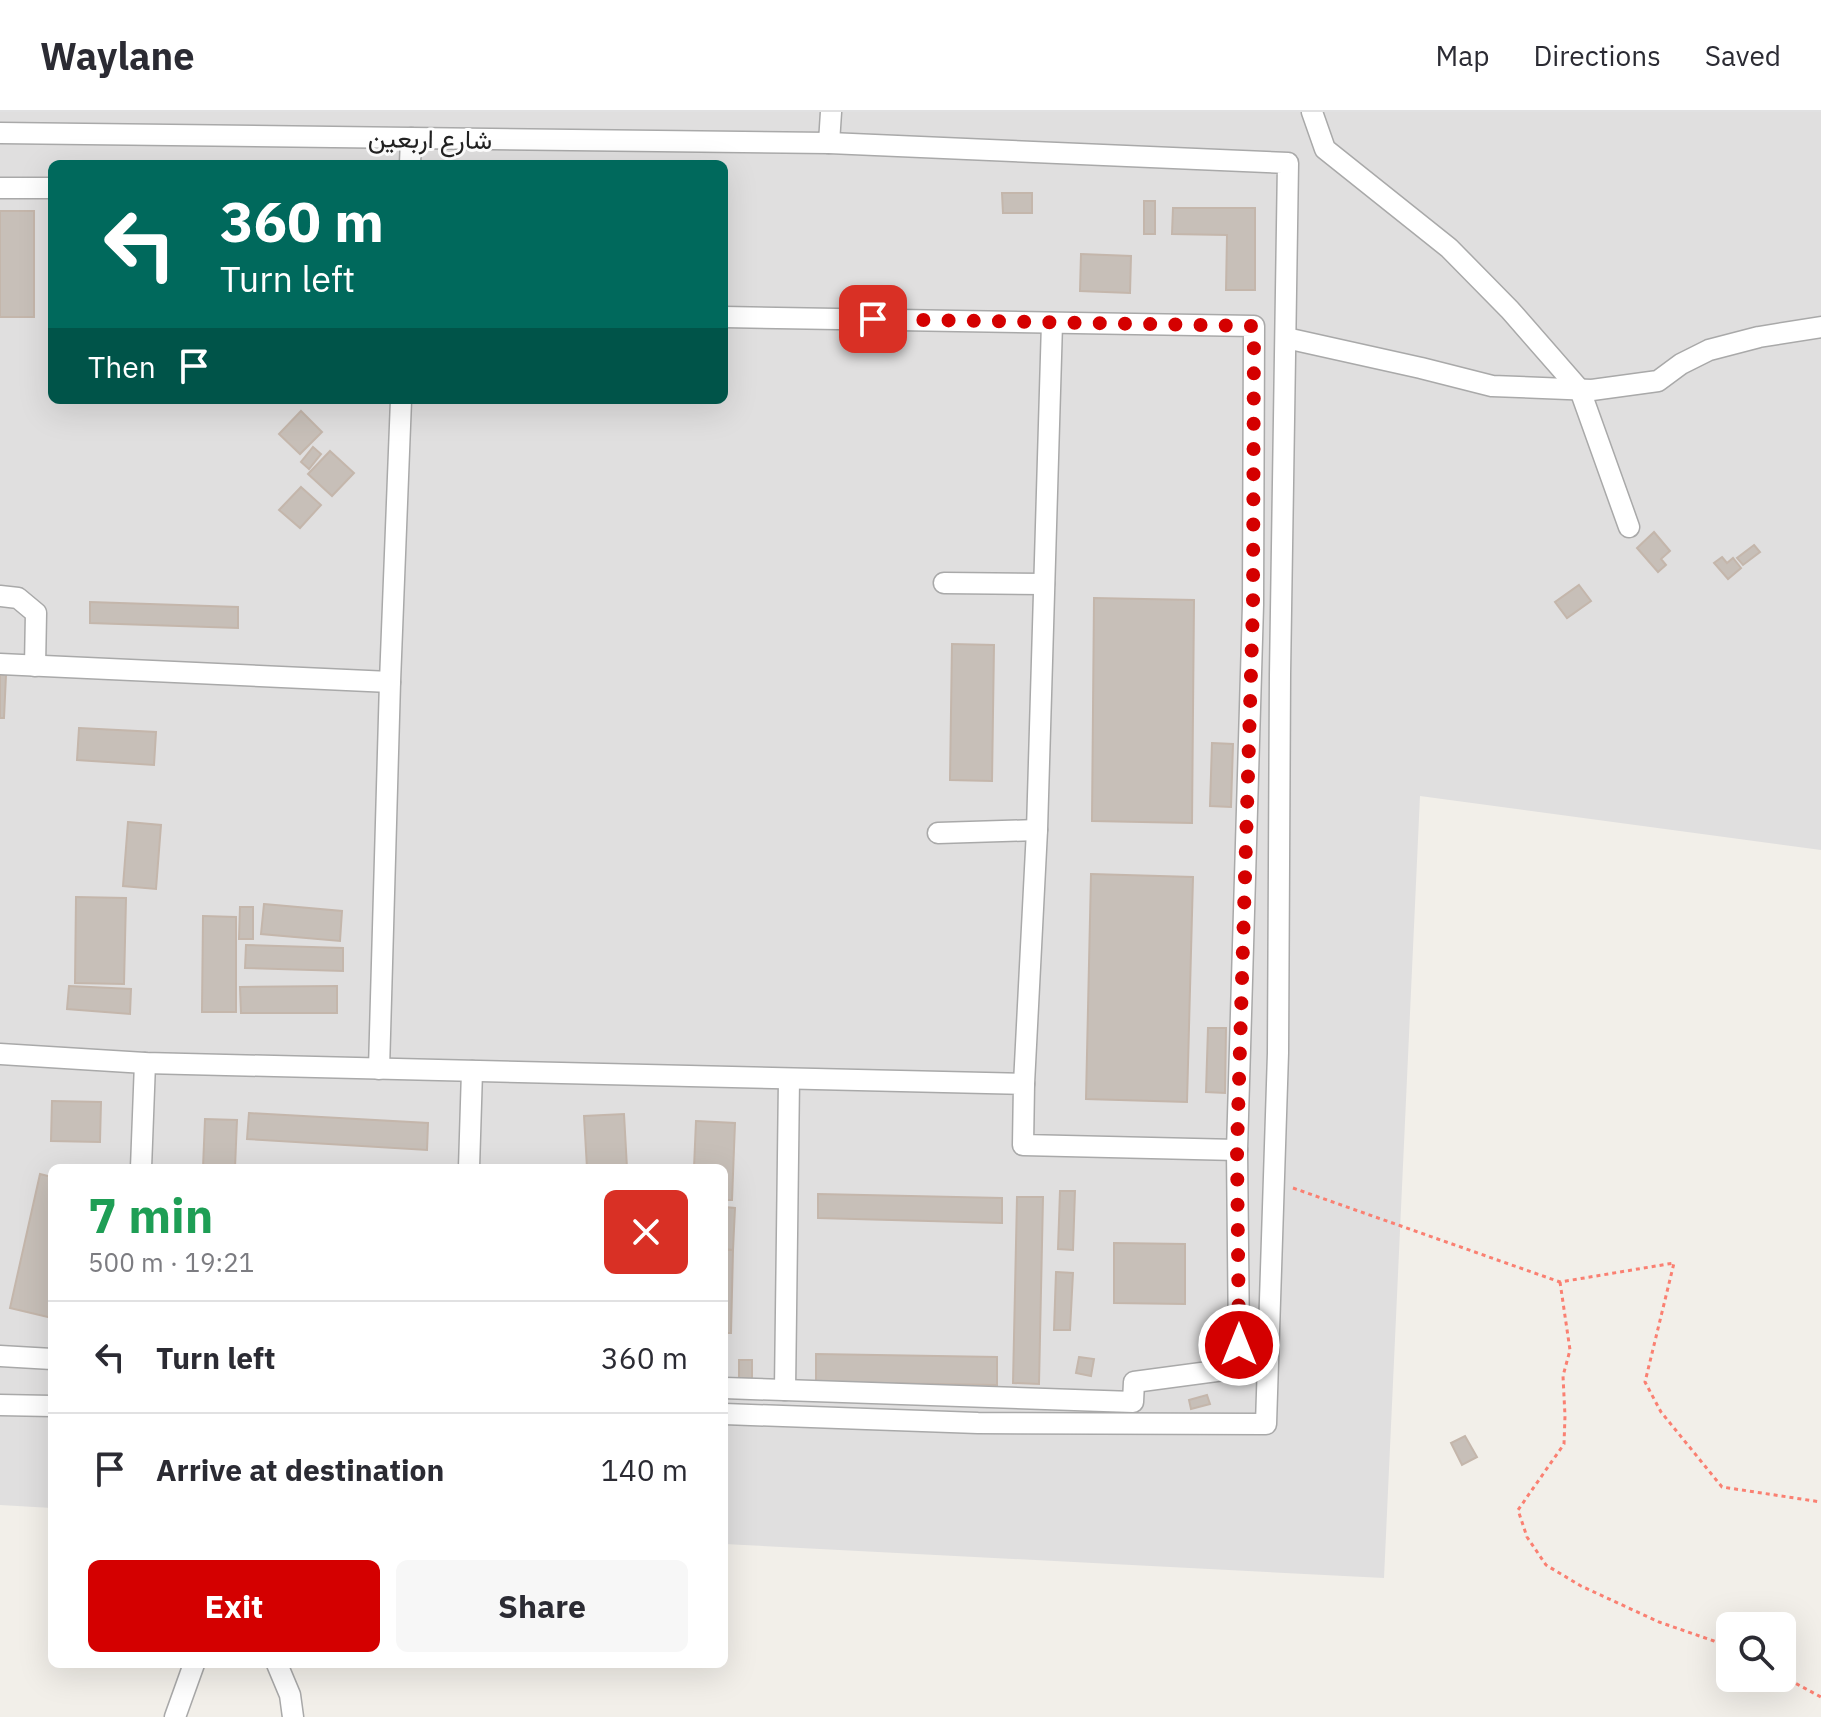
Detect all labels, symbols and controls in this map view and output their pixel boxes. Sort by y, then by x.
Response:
text: Waylane [40,31,195,80]
text: Map [1435,37,1489,74]
text: Directions [1533,37,1661,74]
text: Saved [1705,37,1781,74]
street label: شارع اربعين [368,120,492,158]
text: 360 m [220,185,384,257]
icon: left [88,192,192,296]
text: Turn left [220,255,355,302]
pin [839,285,907,353]
icon: arrive [851,297,895,341]
icon: arrive [172,344,216,388]
text: Then [88,347,156,386]
text: 7 min [88,1184,213,1246]
button: close [604,1190,688,1274]
text: 500 m · 19:21 [88,1245,254,1279]
position arrow [1197,1303,1281,1387]
icon: left [88,1335,132,1379]
text: Turn left [156,1338,275,1377]
text: 360 m [601,1338,688,1377]
icon: arrive [88,1447,132,1491]
text: Arrive at destination [156,1450,444,1489]
text: 140 m [601,1450,688,1489]
button: Exit [88,1560,380,1652]
button: Share [396,1560,688,1652]
map controls [1716,1612,1796,1692]
button: search [1716,1612,1796,1692]

